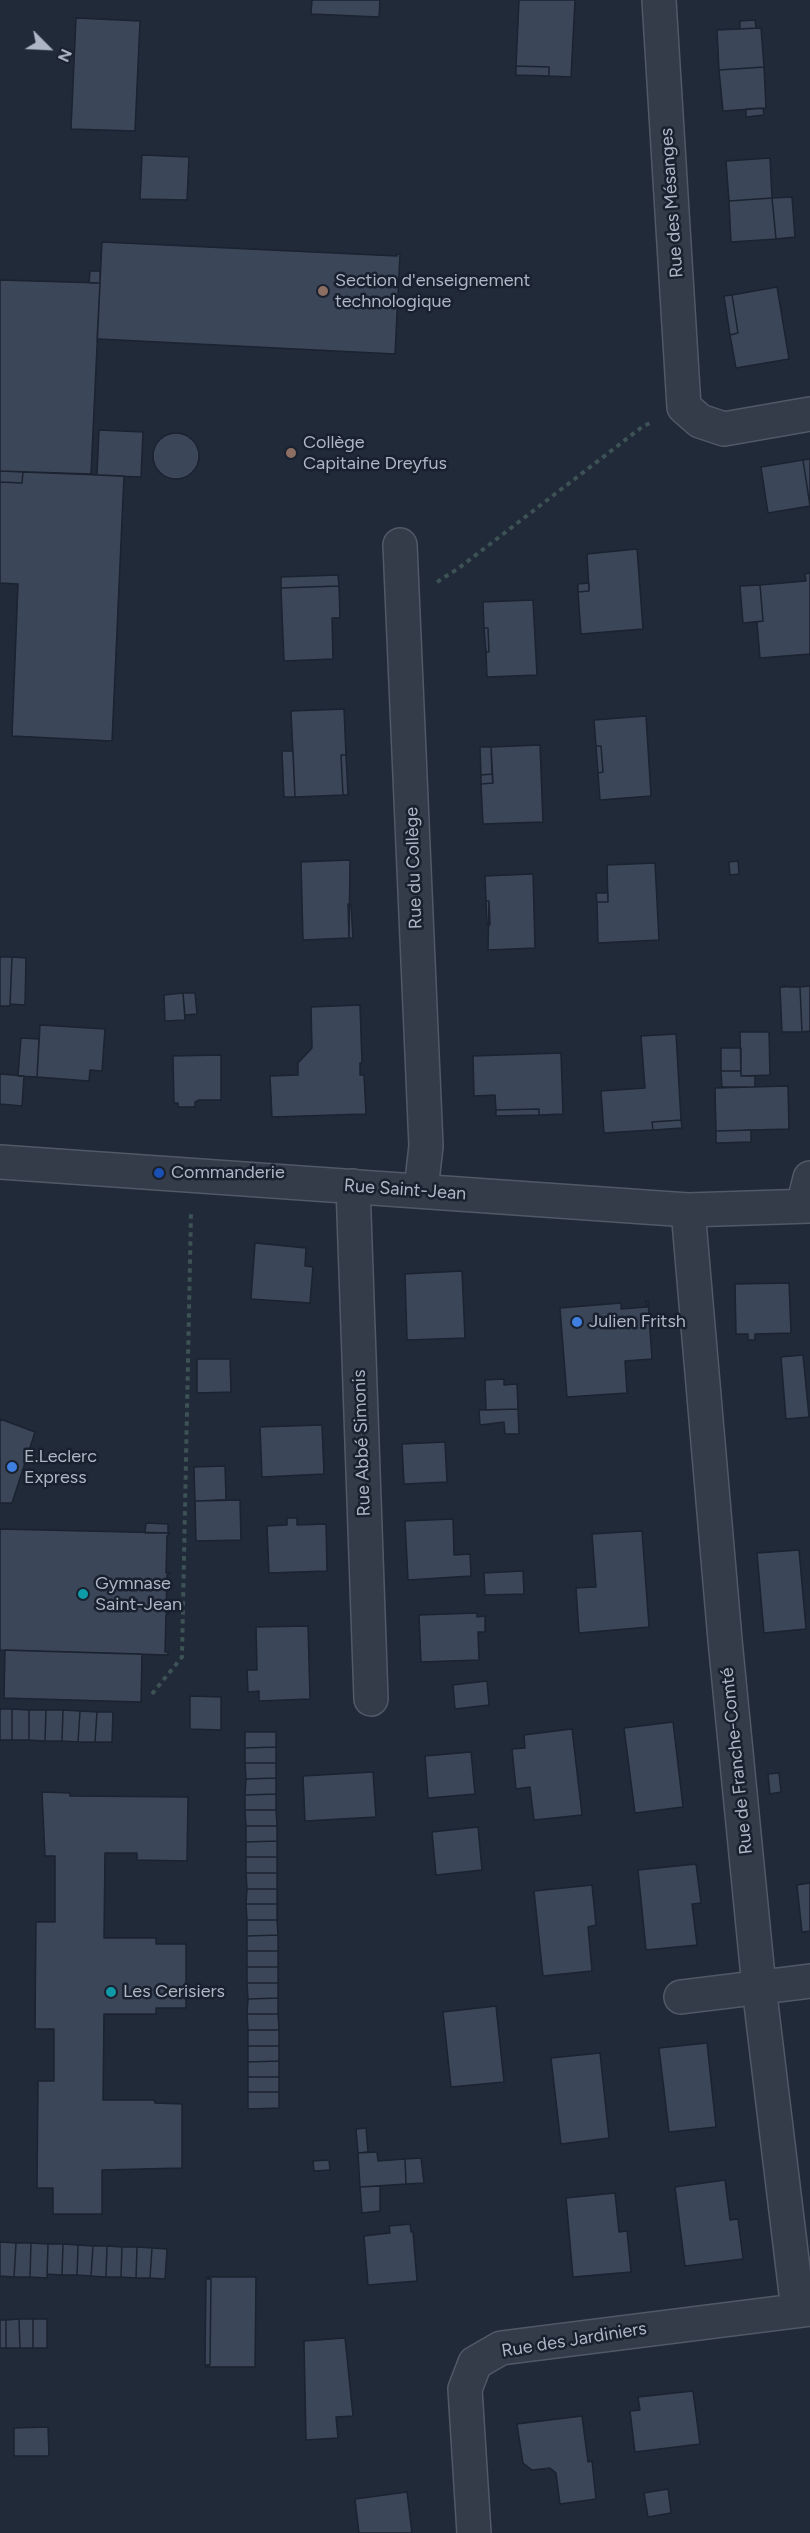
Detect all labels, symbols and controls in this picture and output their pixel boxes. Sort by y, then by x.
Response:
north arrow [18,18,78,78]
text: N [54,46,76,65]
street label: Rue des Mésanges [656,127,688,279]
place label: Section d'enseignement technologique [335,270,530,312]
marker: Section d'enseignement technologique [316,284,330,298]
place label: Collège Capitaine Dreyfus [303,432,447,474]
marker: Collège Capitaine Dreyfus [284,446,298,460]
street label: Rue du Collège [401,807,427,929]
place label: Commanderie [171,1162,285,1184]
marker: Commanderie [152,1166,166,1180]
street label: Rue Saint-Jean [343,1175,467,1205]
place label: Julien Fritsh [589,1311,686,1333]
marker: Julien Fritsh [570,1315,584,1329]
street label: Rue Abbé Simonis [349,1369,375,1517]
place label: E.Leclerc Express [24,1446,97,1488]
marker: E.Leclerc Express [5,1460,19,1474]
place label: Gymnase Saint-Jean [95,1573,182,1616]
marker: Gymnase Saint-Jean [76,1587,90,1601]
street label: Rue de Franche-Comté [716,1667,758,1855]
place label: Les Cerisiers [123,1981,225,2003]
marker: Les Cerisiers [104,1985,118,1999]
street label: Rue des Jardiniers [500,2318,648,2362]

